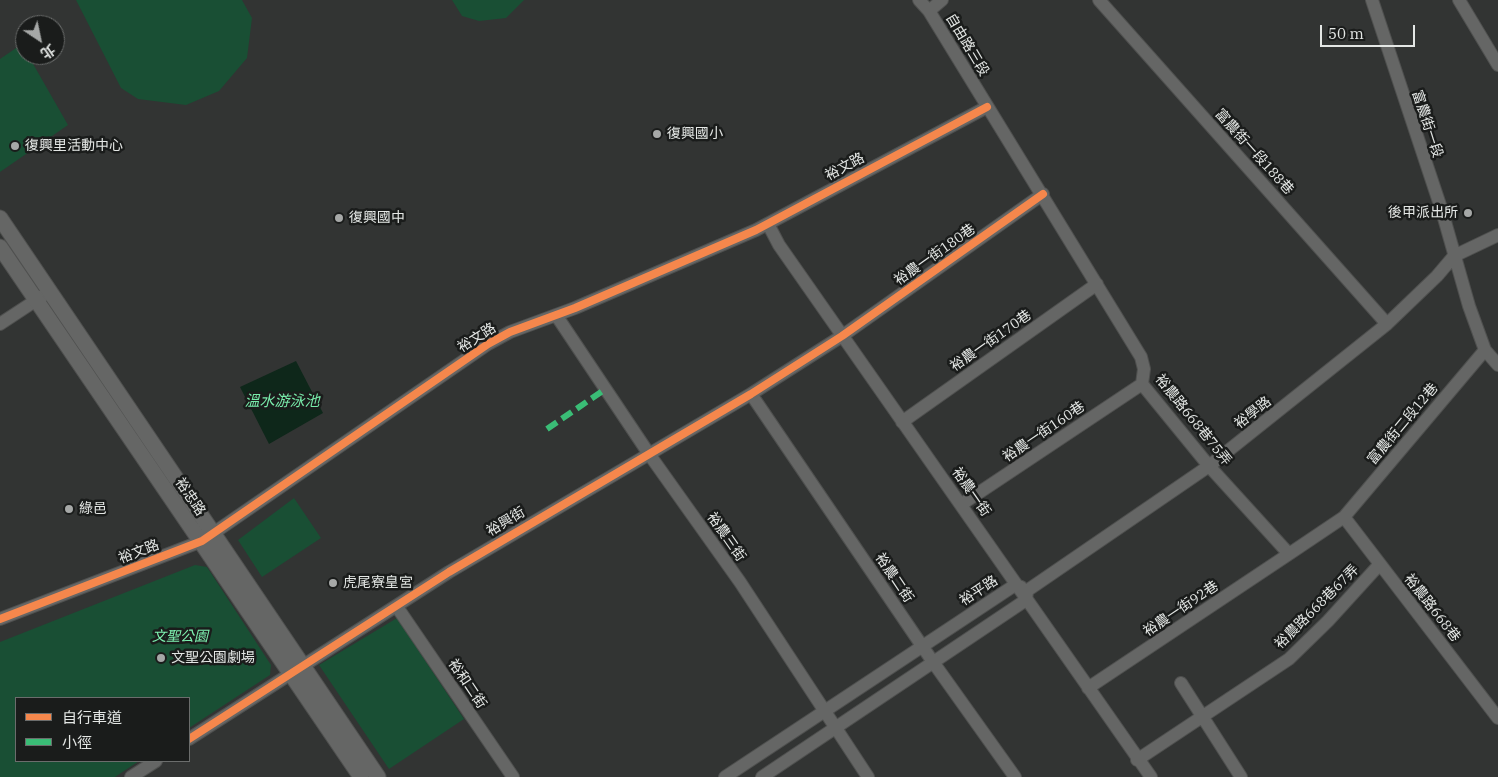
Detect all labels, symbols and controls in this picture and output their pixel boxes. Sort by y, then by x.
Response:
street label: 自由路三段 [942,11,992,79]
north arrow [15,15,65,65]
scale bar [1323,15,1418,47]
text: 50 m [1328,24,1364,43]
text: 北 [37,40,59,63]
street label: 富農街一段 [1408,88,1446,160]
street label: 富農街一段188巷 [1211,106,1297,198]
place label: 復興國小 [667,126,723,142]
marker: 復興國小 [651,128,663,140]
place label: 復興里活動中心 [25,138,123,154]
marker: 復興里活動中心 [9,140,21,152]
street label: 裕文路 [823,150,867,184]
place label: 後甲派出所 [1388,205,1458,221]
marker: 後甲派出所 [1462,207,1474,219]
place label: 復興國中 [349,210,405,226]
marker: 復興國中 [333,212,345,224]
street label: 裕農一街180巷 [891,221,979,289]
street label: 裕農一街170巷 [947,307,1035,375]
street label: 裕文路 [455,320,499,356]
street label: 裕農路668巷75弄 [1151,371,1235,469]
street label: 富農街二段12巷 [1364,380,1442,468]
water label: 溫水游泳池 [245,393,319,411]
street label: 裕學路 [1231,393,1275,433]
street label: 裕農一街160巷 [1000,398,1088,466]
street label: 裕農一街 [948,464,994,520]
street label: 裕忠路 [171,475,209,519]
place label: 綠邑 [79,501,107,517]
marker: 綠邑 [63,503,75,515]
street label: 裕興街 [484,504,528,540]
street label: 裕農三街 [703,509,749,565]
street label: 裕文路 [116,537,162,567]
street label: 裕農二街 [871,550,917,606]
street label: 裕農路668巷67弄 [1271,561,1363,653]
street label: 裕農路668巷 [1400,571,1464,645]
street label: 裕平路 [957,573,1001,609]
place label: 虎尾寮皇宮 [343,575,413,591]
marker: 虎尾寮皇宮 [327,577,339,589]
street label: 裕農一街92巷 [1140,578,1222,640]
park label: 文聖公園 [152,629,208,645]
place label: 文聖公園劇場 [171,650,255,666]
marker: 文聖公園劇場 [155,652,167,664]
street label: 裕和二街 [444,656,490,712]
legend [15,697,190,762]
text: 自行車道 [62,708,122,727]
text: 小徑 [62,733,92,752]

